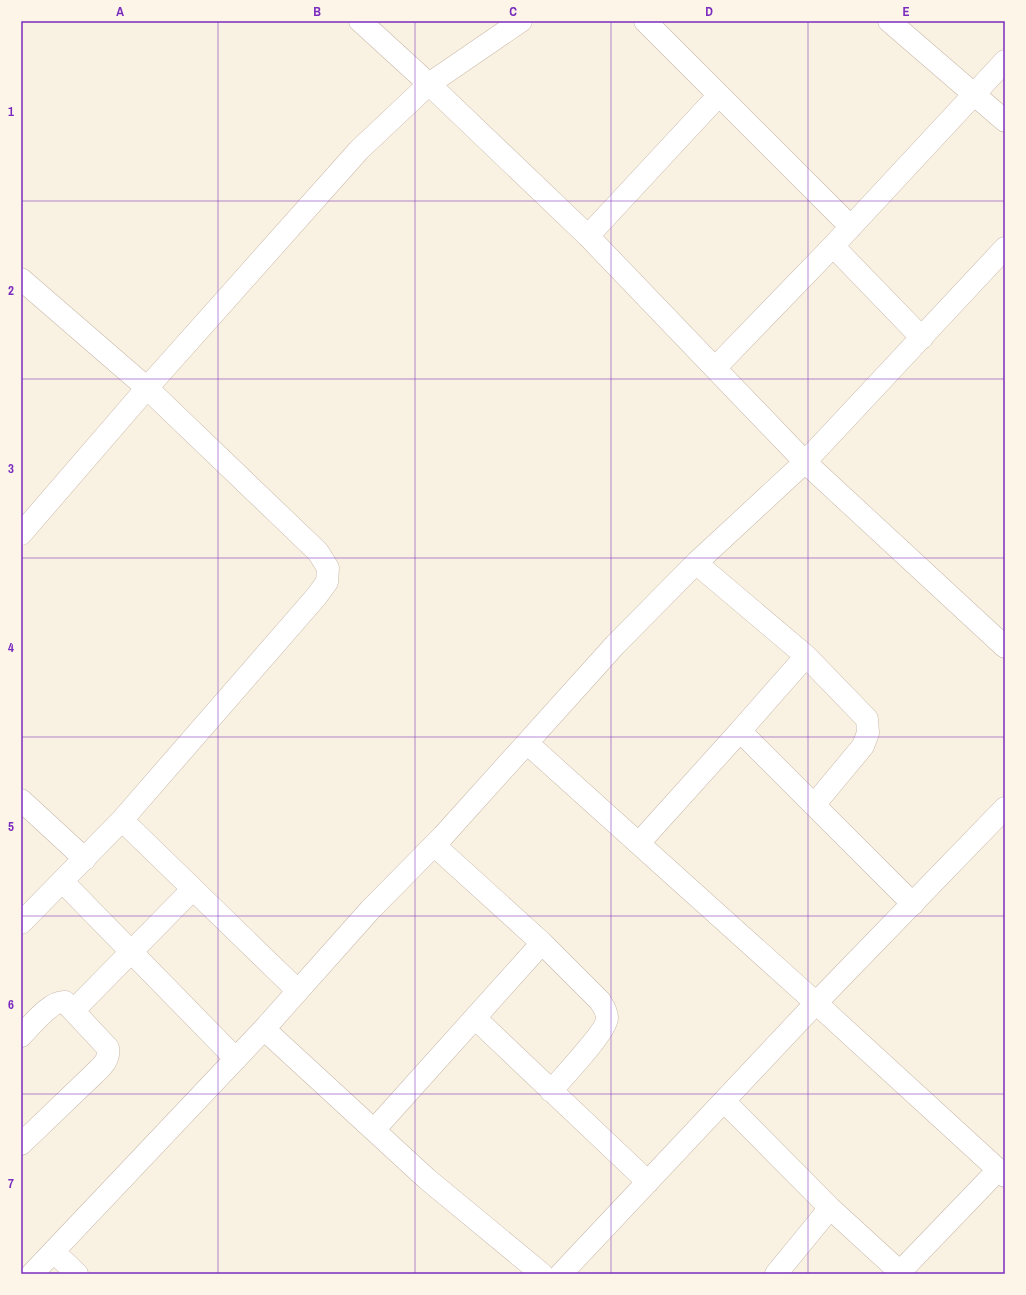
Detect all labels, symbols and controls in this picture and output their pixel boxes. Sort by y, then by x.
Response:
text: A [116,3,124,20]
text: B [313,3,321,20]
text: C [509,3,517,20]
text: D [705,3,713,20]
text: E [902,3,910,20]
text: 1 [8,103,14,120]
text: 2 [8,282,14,299]
text: 3 [8,460,14,477]
text: 4 [8,639,14,656]
text: 5 [8,818,14,835]
text: 6 [8,996,14,1013]
text: 7 [8,1175,14,1192]

